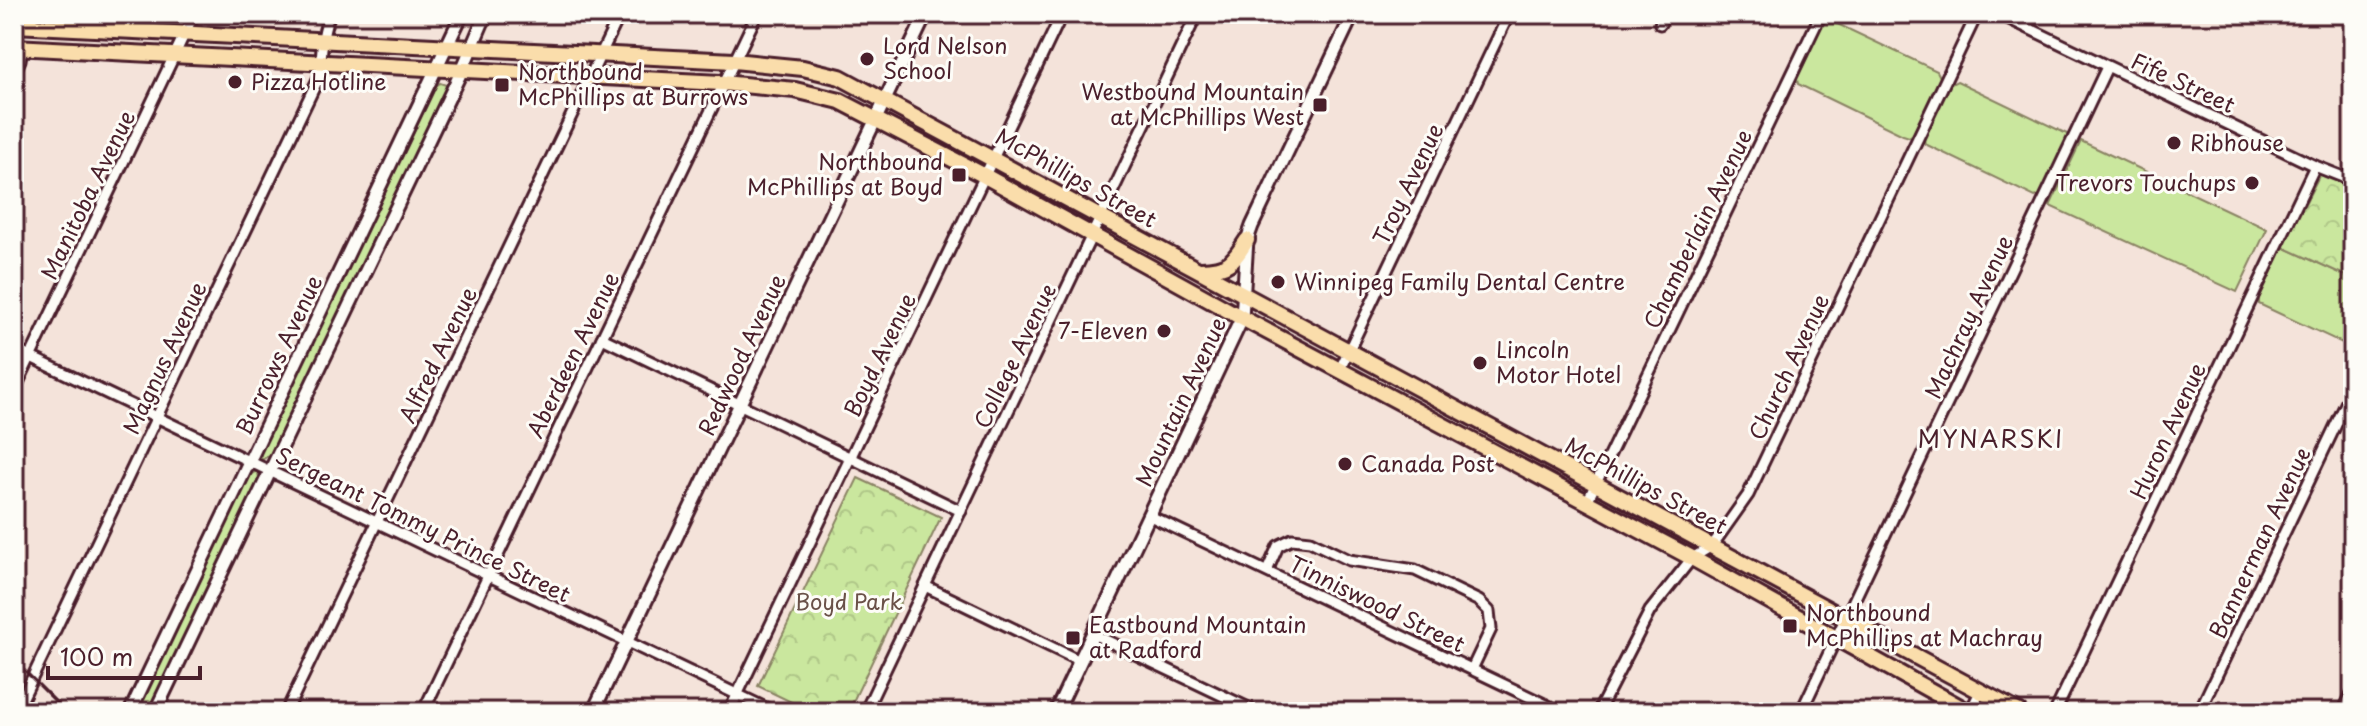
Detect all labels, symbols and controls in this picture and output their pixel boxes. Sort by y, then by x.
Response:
place label: Lord Nelson School [883,28,1007,86]
street label: Fife Street [2126,43,2241,120]
marker: Lord Nelson School [858,50,876,68]
place label: Northbound McPhillips at Burrows [518,54,748,112]
place label: Pizza Hotline [251,64,387,97]
marker: Pizza Hotline [226,73,244,91]
place label: Westbound Mountain at McPhillips West [1081,74,1304,132]
marker: Northbound McPhillips at Burrows [493,76,511,94]
marker: Westbound Mountain at McPhillips West [1311,96,1329,114]
street label: Manitoba Avenue [31,104,142,285]
street label: Troy Avenue [1363,117,1450,250]
street label: McPhillips Street [990,119,1163,235]
street label: Chamberlain Avenue [1634,123,1759,334]
place label: Ribhouse [2190,125,2284,158]
marker: Ribhouse [2165,134,2183,152]
place label: Northbound McPhillips at Boyd [747,144,943,202]
place label: Trevors Touchups [2056,165,2236,198]
marker: Northbound McPhillips at Boyd [950,166,968,184]
marker: Trevors Touchups [2243,174,2261,192]
street label: Machray Avenue [1915,229,2020,404]
place label: Winnipeg Family Dental Centre [1294,264,1625,297]
street label: Aberdeen Avenue [517,266,626,443]
street label: Redwood Avenue [689,268,793,441]
street label: Burrows Avenue [226,269,329,440]
marker: Winnipeg Family Dental Centre [1269,273,1287,291]
street label: Magnus Avenue [114,276,214,439]
street label: College Avenue [964,277,1063,433]
street label: Alfred Avenue [389,281,484,428]
street label: Boyd Avenue [834,287,923,422]
street label: Church Avenue [1739,288,1836,445]
street label: Mountain Avenue [1126,311,1233,492]
place label: 7-Eleven [1058,313,1148,346]
marker: 7-Eleven [1155,322,1173,340]
place label: Lincoln Motor Hotel [1496,332,1621,390]
marker: Lincoln Motor Hotel [1471,354,1489,372]
street label: Huron Avenue [2121,357,2213,504]
district label: MYNARSKI [1918,420,2064,456]
street label: McPhillips Street [1560,428,1734,541]
street label: Sergeant Tommy Prince Street [271,438,577,610]
street label: Bannerman Avenue [2200,441,2318,644]
place label: Canada Post [1361,446,1495,479]
marker: Canada Post [1336,455,1354,473]
street label: Tinniswood Street [1284,546,1471,660]
park label: Boyd Park [795,584,903,617]
place label: Northbound McPhillips at Machray [1806,595,2043,653]
place label: Eastbound Mountain at Radford [1089,607,1306,665]
marker: Northbound McPhillips at Machray [1781,617,1799,635]
marker: Eastbound Mountain at Radford [1064,629,1082,647]
scale bar [48,630,200,680]
text: 100 m [60,638,133,674]

